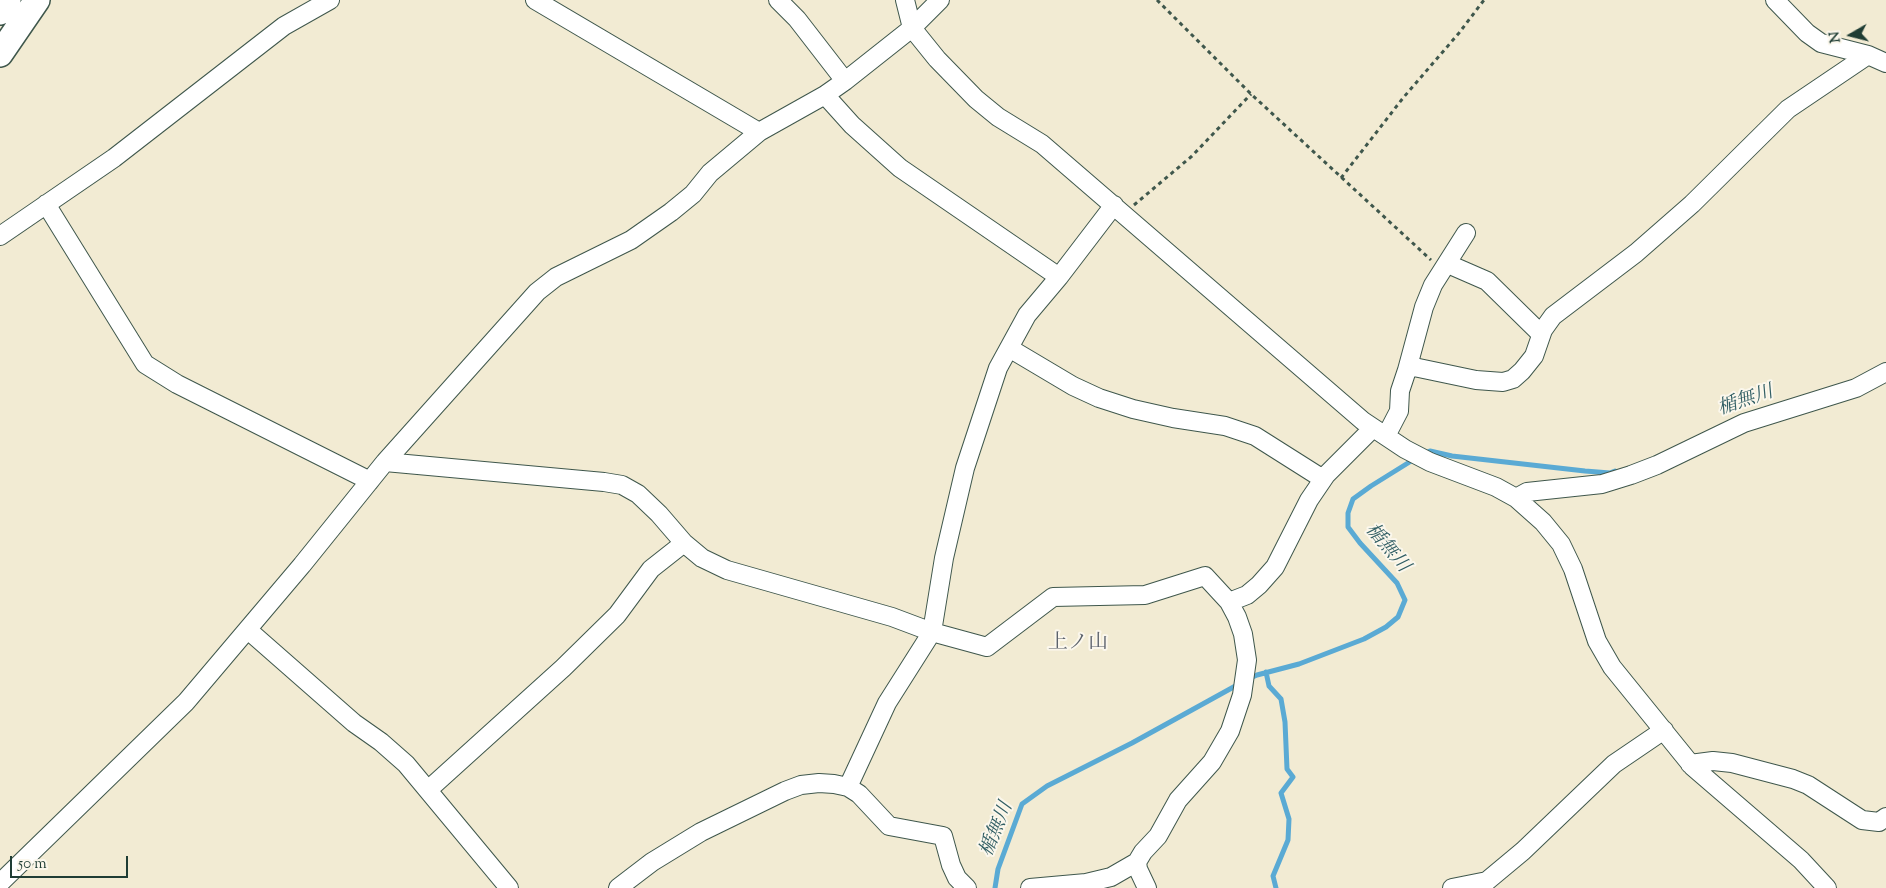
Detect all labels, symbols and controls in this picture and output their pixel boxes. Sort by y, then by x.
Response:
north arrow [1826,10,1876,60]
text: N [1825,30,1847,44]
water label: 楯無川 [1715,382,1777,422]
water label: 楯無川 [1359,520,1413,578]
district label: 上ノ山 [1048,633,1108,657]
water label: 楯無川 [977,799,1019,861]
scale bar [12,846,130,878]
text: 50 m [18,854,47,875]

